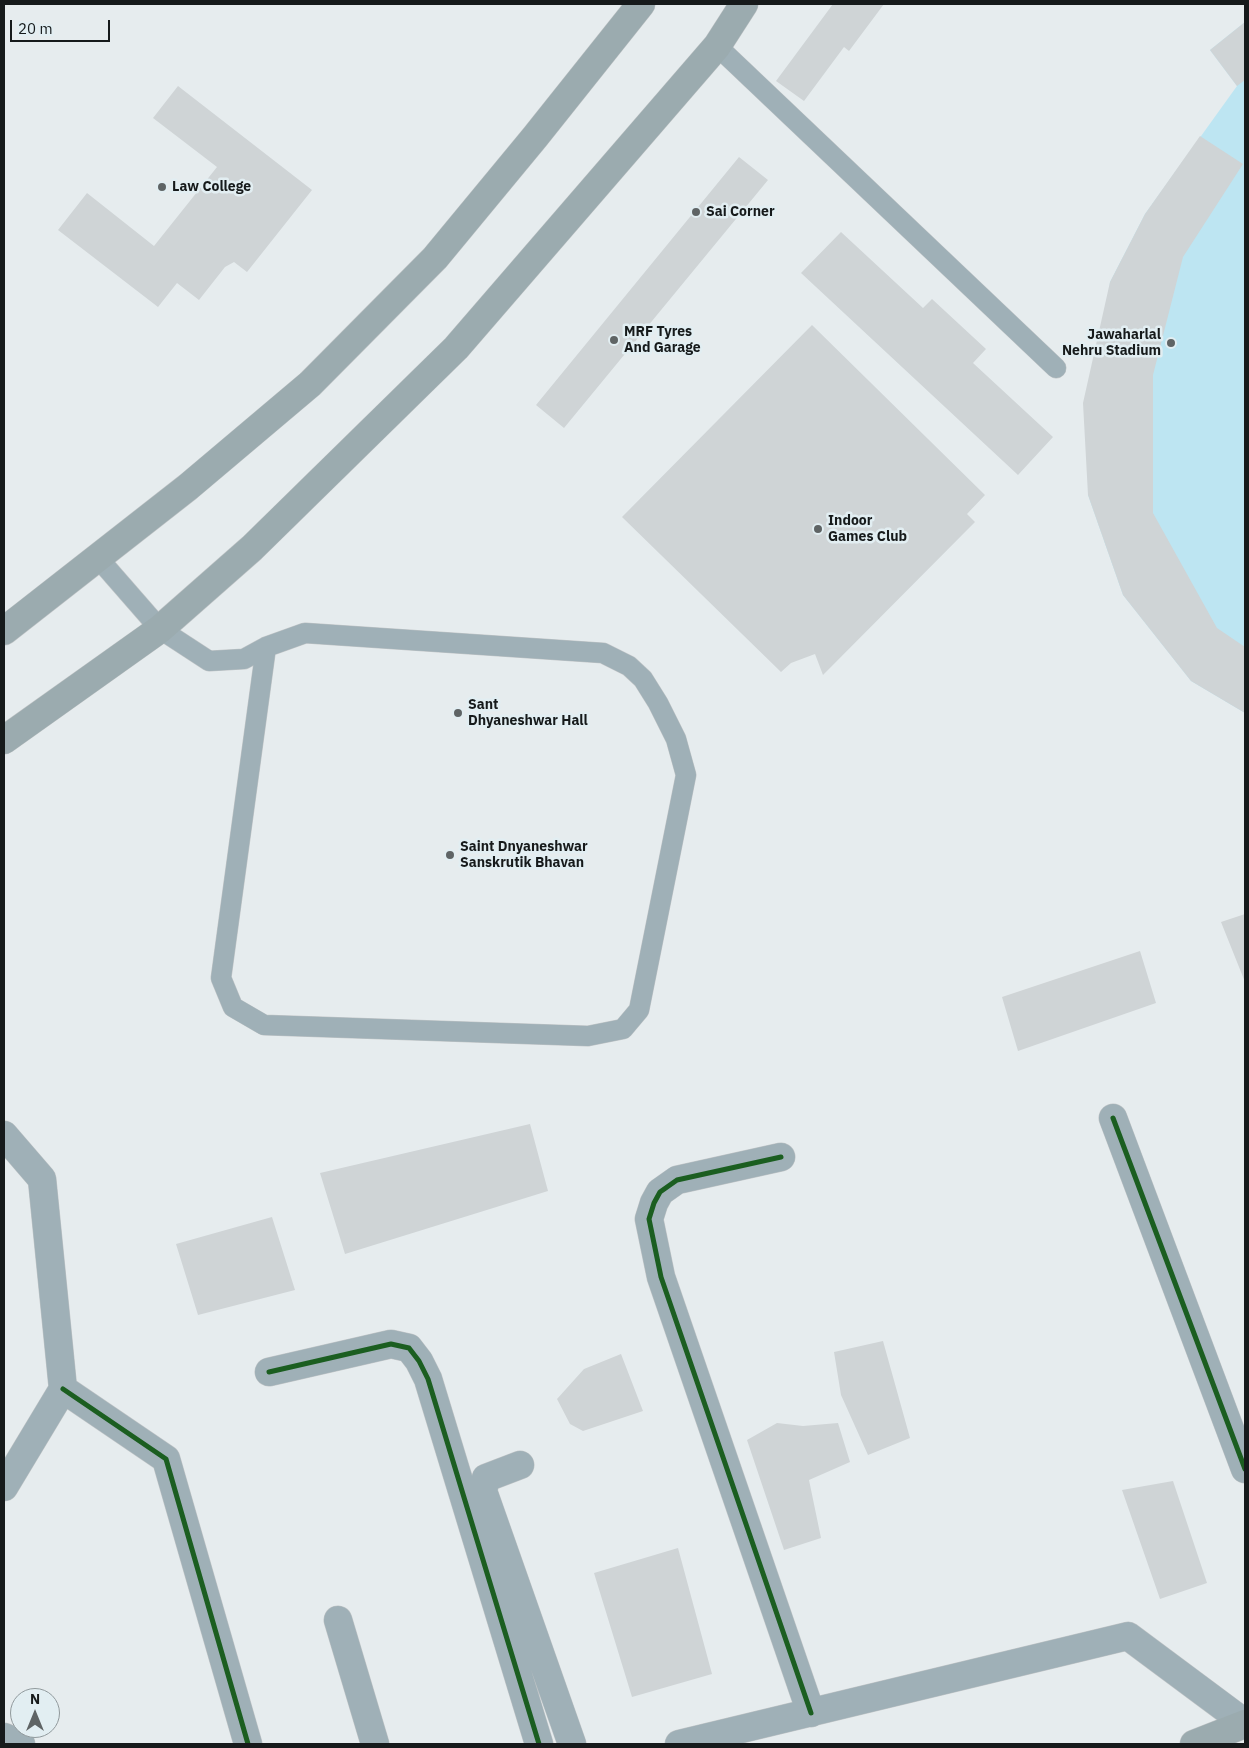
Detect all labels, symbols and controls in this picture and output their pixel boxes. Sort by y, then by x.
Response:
scale bar [12,10,112,42]
text: 20 m [18,19,53,38]
place label: Law College [172,179,251,195]
marker: Law College [156,181,168,193]
place label: Sai Corner [706,204,775,220]
marker: Sai Corner [690,206,702,218]
place label: MRF Tyres And Garage [624,324,701,357]
place label: Jawaharlal Nehru Stadium [1062,327,1161,360]
marker: MRF Tyres And Garage [608,334,620,346]
marker: Jawaharlal Nehru Stadium [1165,337,1177,349]
place label: Indoor Games Club [828,513,907,546]
marker: Indoor Games Club [812,523,824,535]
place label: Sant Dhyaneshwar Hall [468,697,588,730]
marker: Sant Dhyaneshwar Hall [452,707,464,719]
place label: Saint Dnyaneshwar Sanskrutik Bhavan [460,839,588,872]
marker: Saint Dnyaneshwar Sanskrutik Bhavan [444,849,456,861]
north arrow [10,1688,60,1738]
text: N [30,1690,40,1708]

